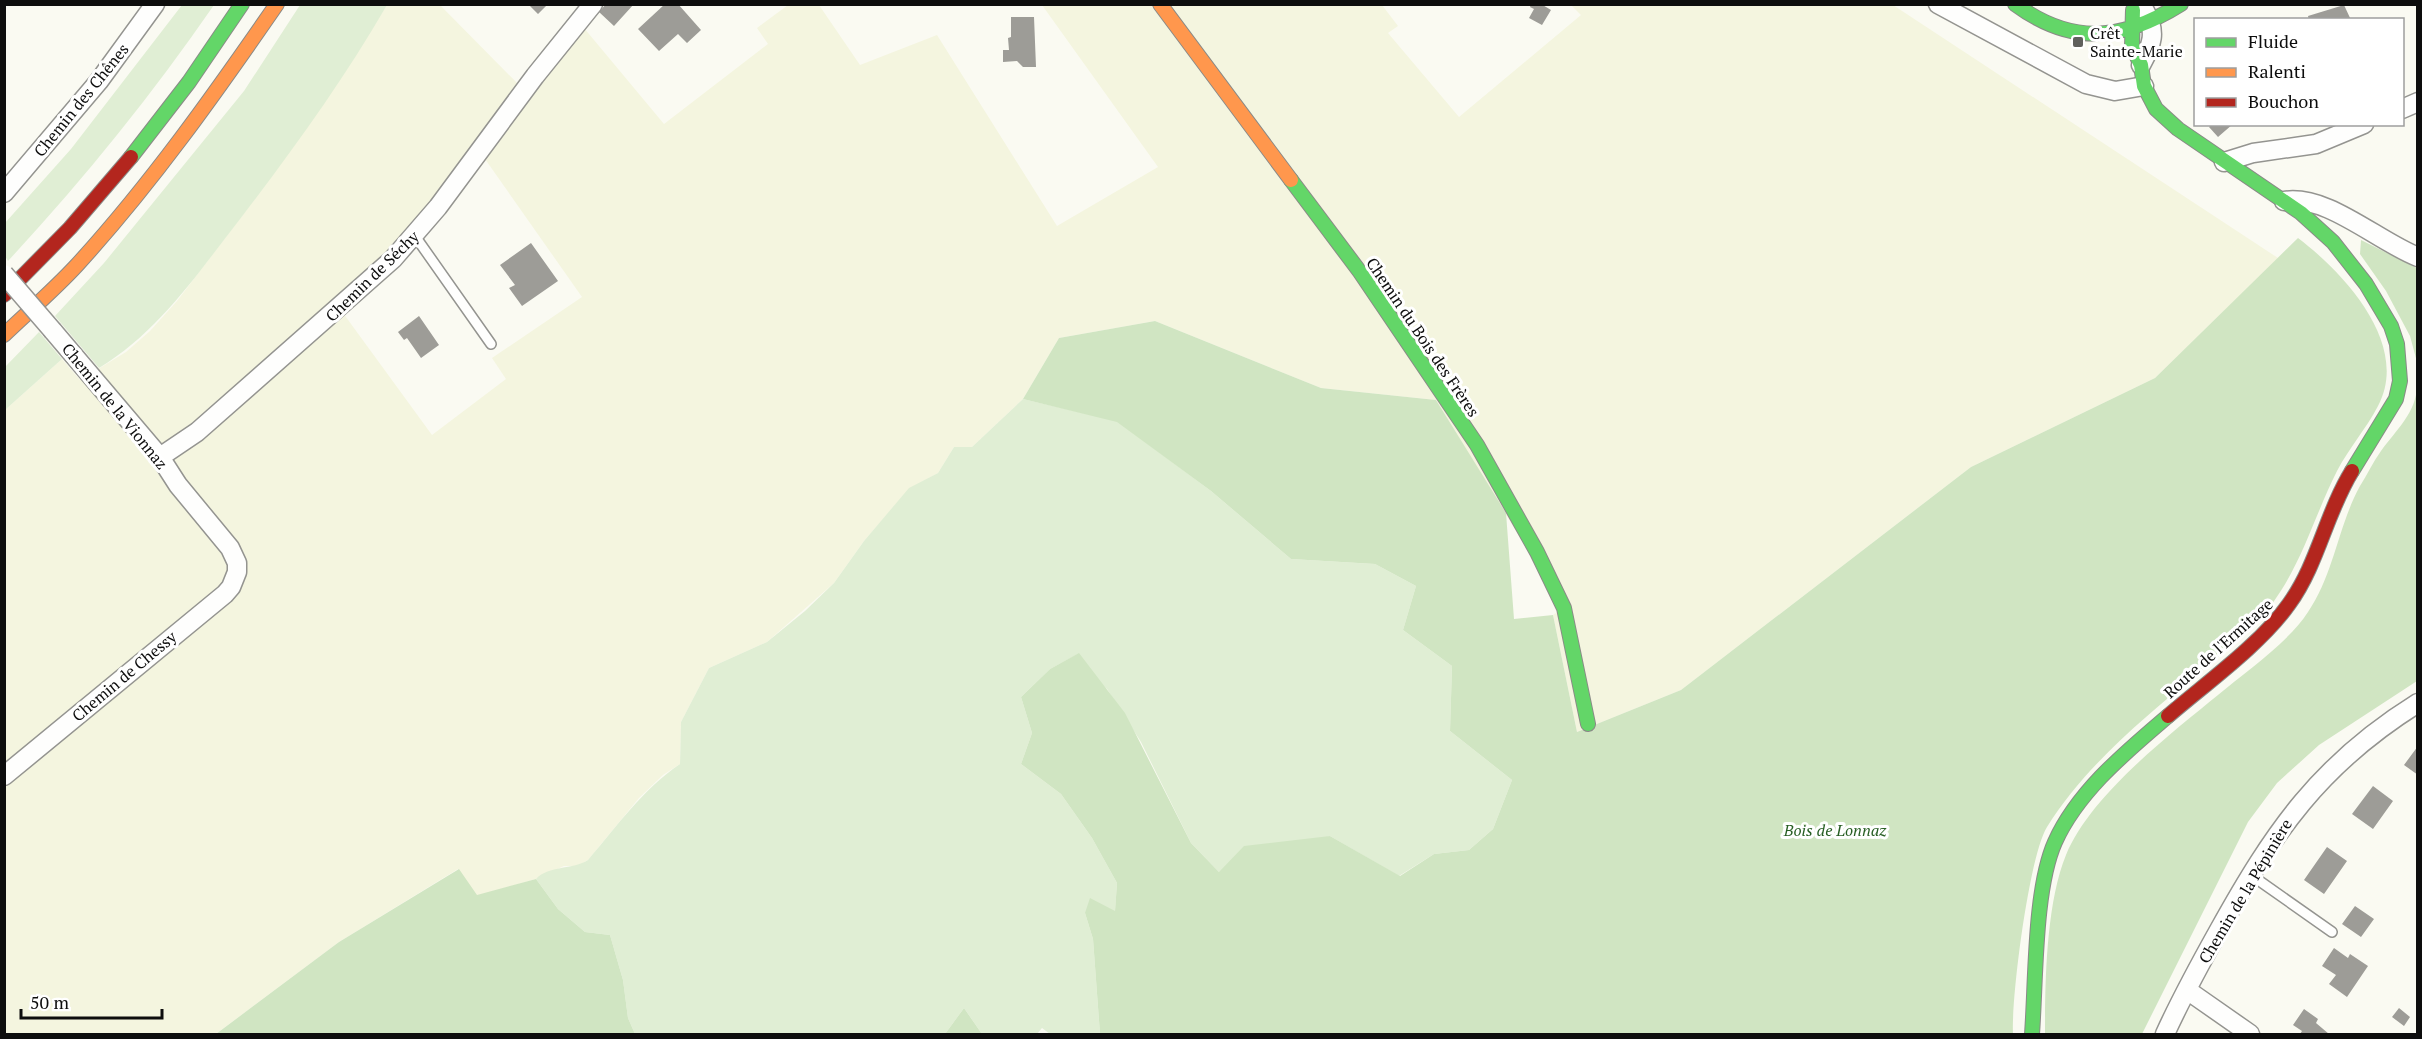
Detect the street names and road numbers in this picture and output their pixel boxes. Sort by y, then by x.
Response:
street label: Chemin des Chênes [28,39,134,161]
street label: Chemin de Séchy [320,225,424,326]
street label: Chemin du Bois des Frères [1361,253,1485,421]
street label: Chemin de la Vionnaz [57,338,173,474]
street label: Route de l'Ermitage [2159,593,2277,703]
street label: Chemin de Chessy [67,625,182,726]
street label: Chemin de la Pépinière [2193,815,2297,967]

